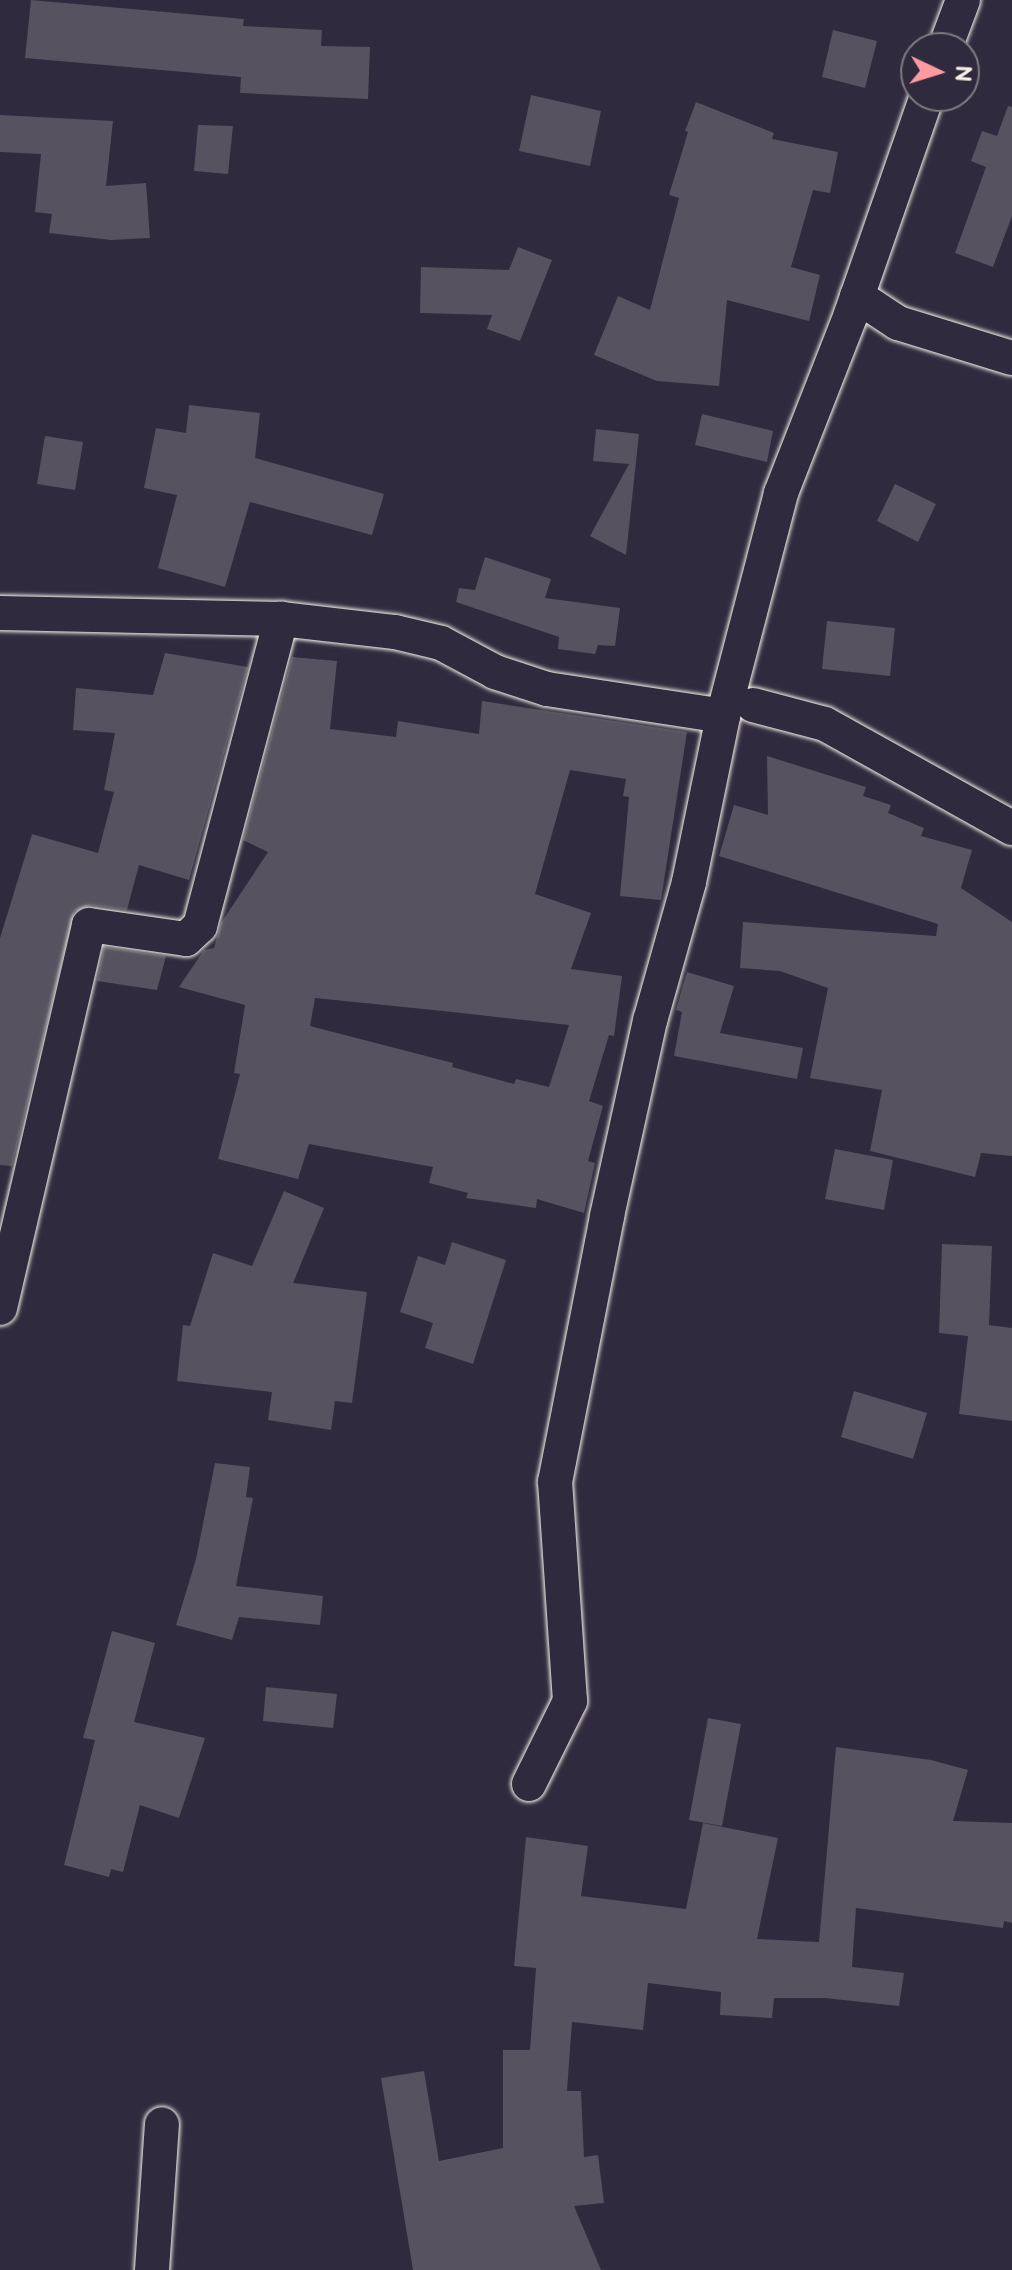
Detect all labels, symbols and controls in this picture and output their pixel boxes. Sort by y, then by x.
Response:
north arrow [900,32,980,112]
text: N [948,64,976,83]

